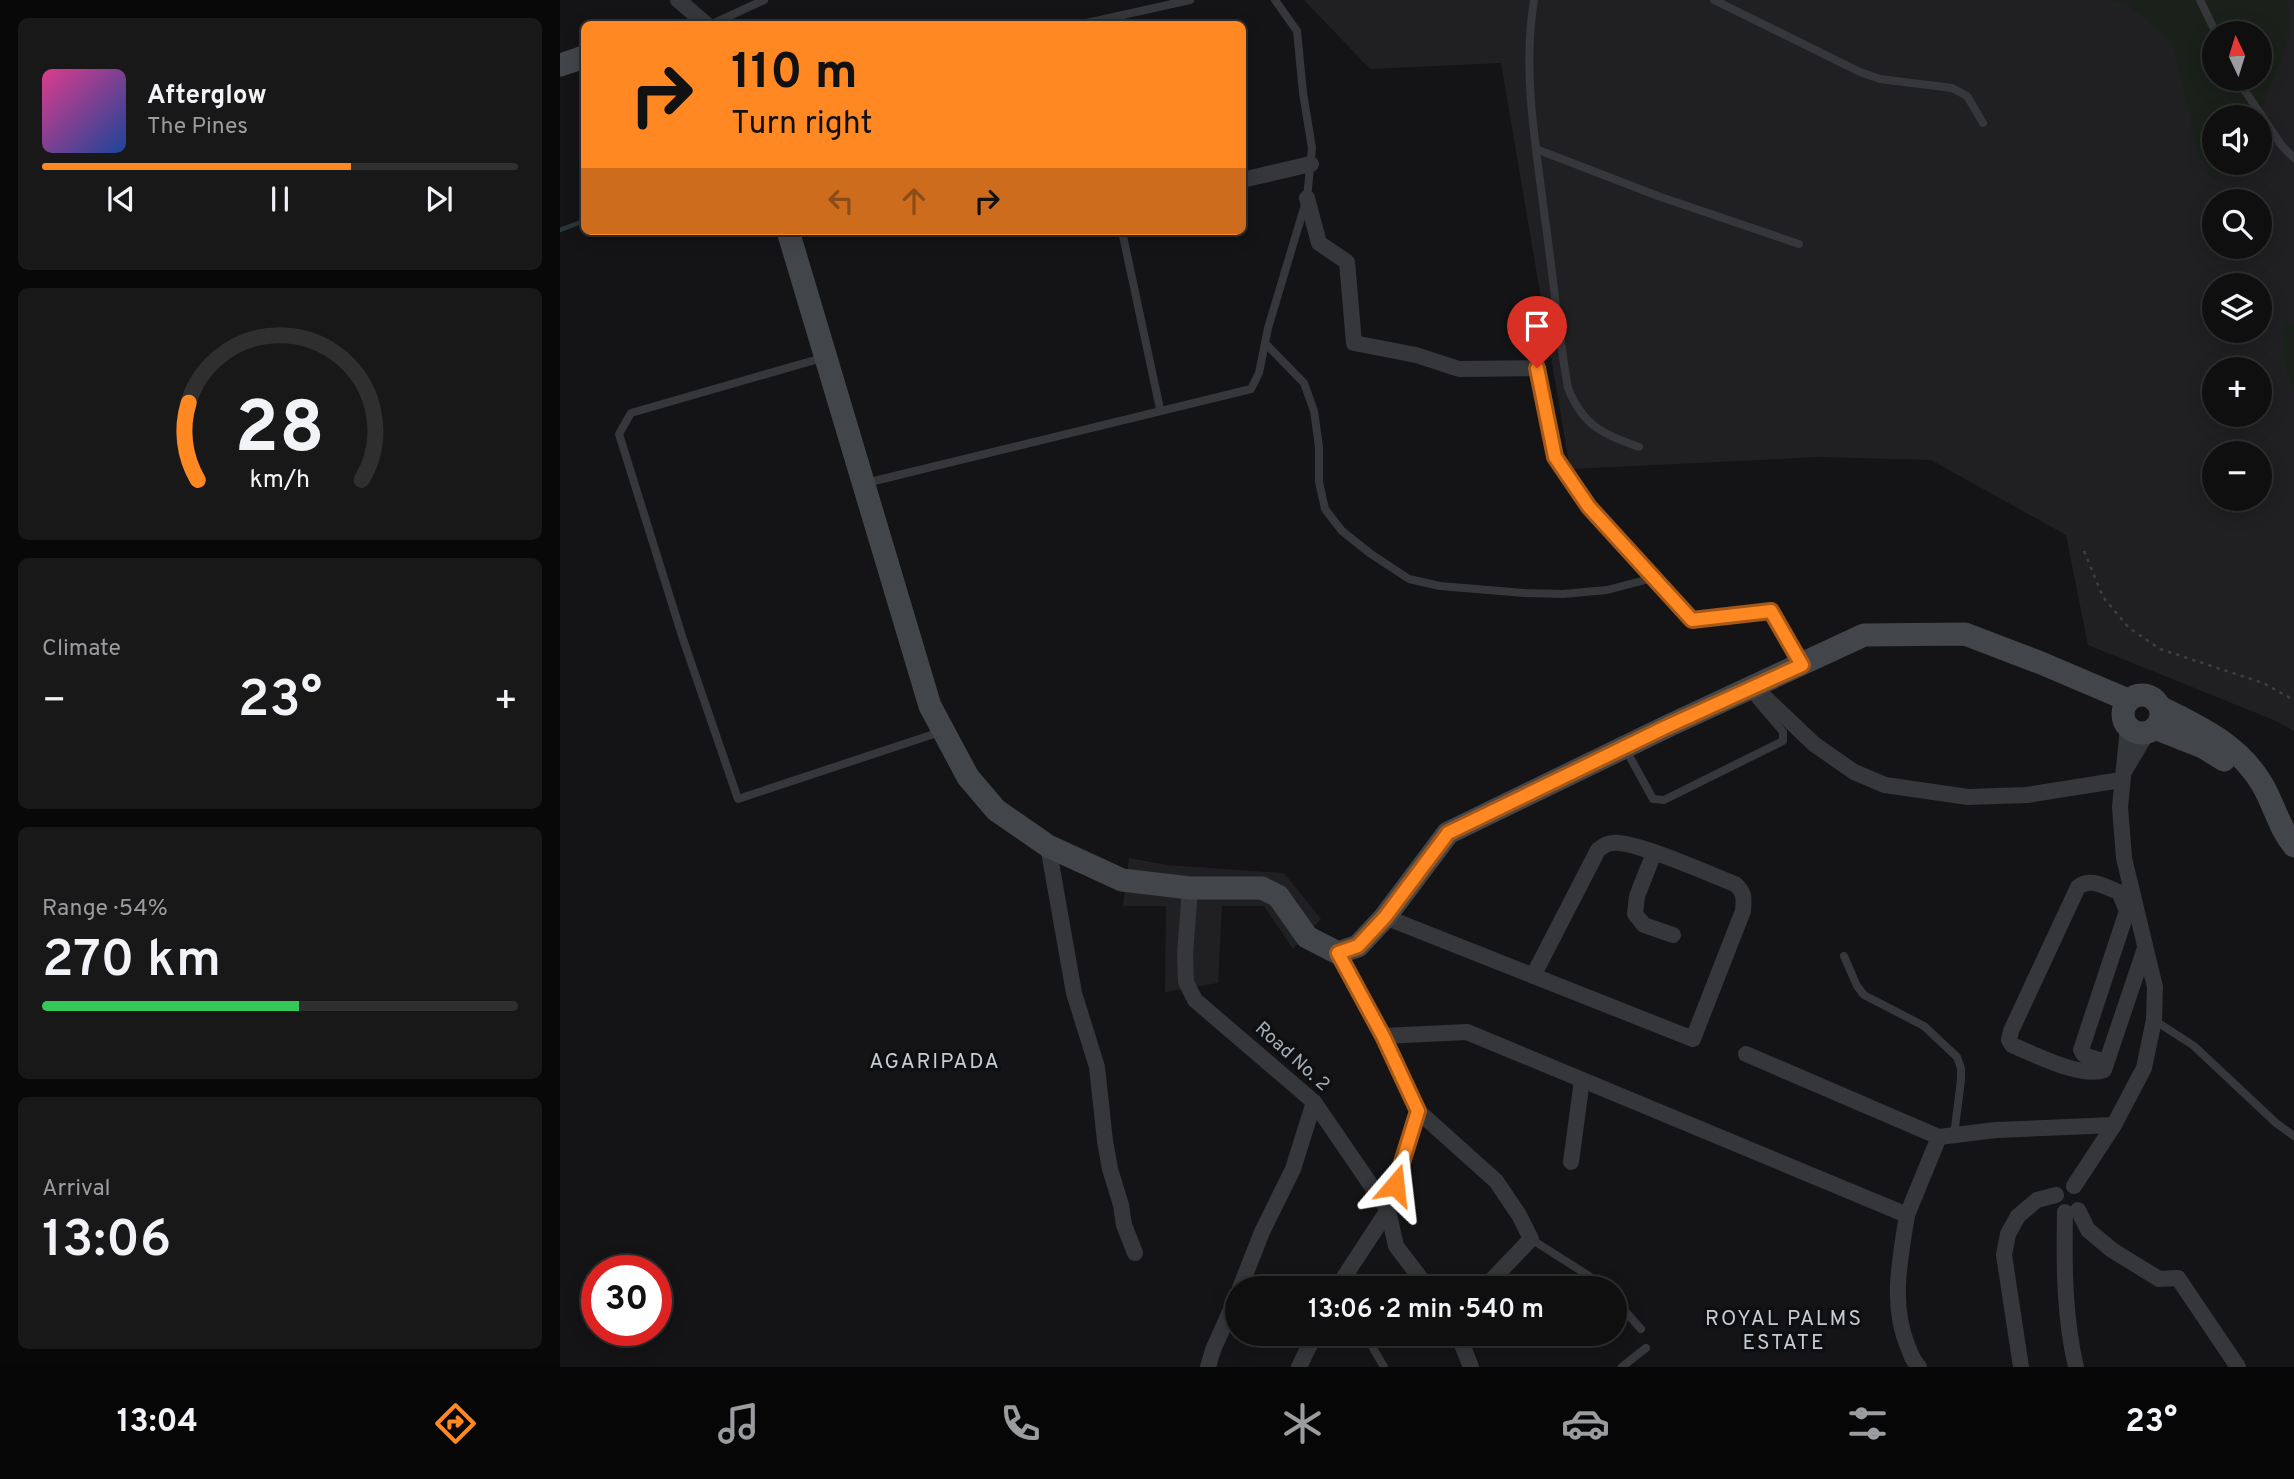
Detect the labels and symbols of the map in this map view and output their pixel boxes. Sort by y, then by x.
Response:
north arrow [2202,21,2272,91]
pin [1507,296,1567,368]
street label: Road No. 2 [1249,1017,1335,1097]
district label: AGARIPADA [869,1049,1001,1076]
position arrow [1358,1148,1432,1222]
speed limit sign: 30 [581,1255,672,1346]
district label: ROYAL PALMS ESTATE [1705,1306,1863,1357]

